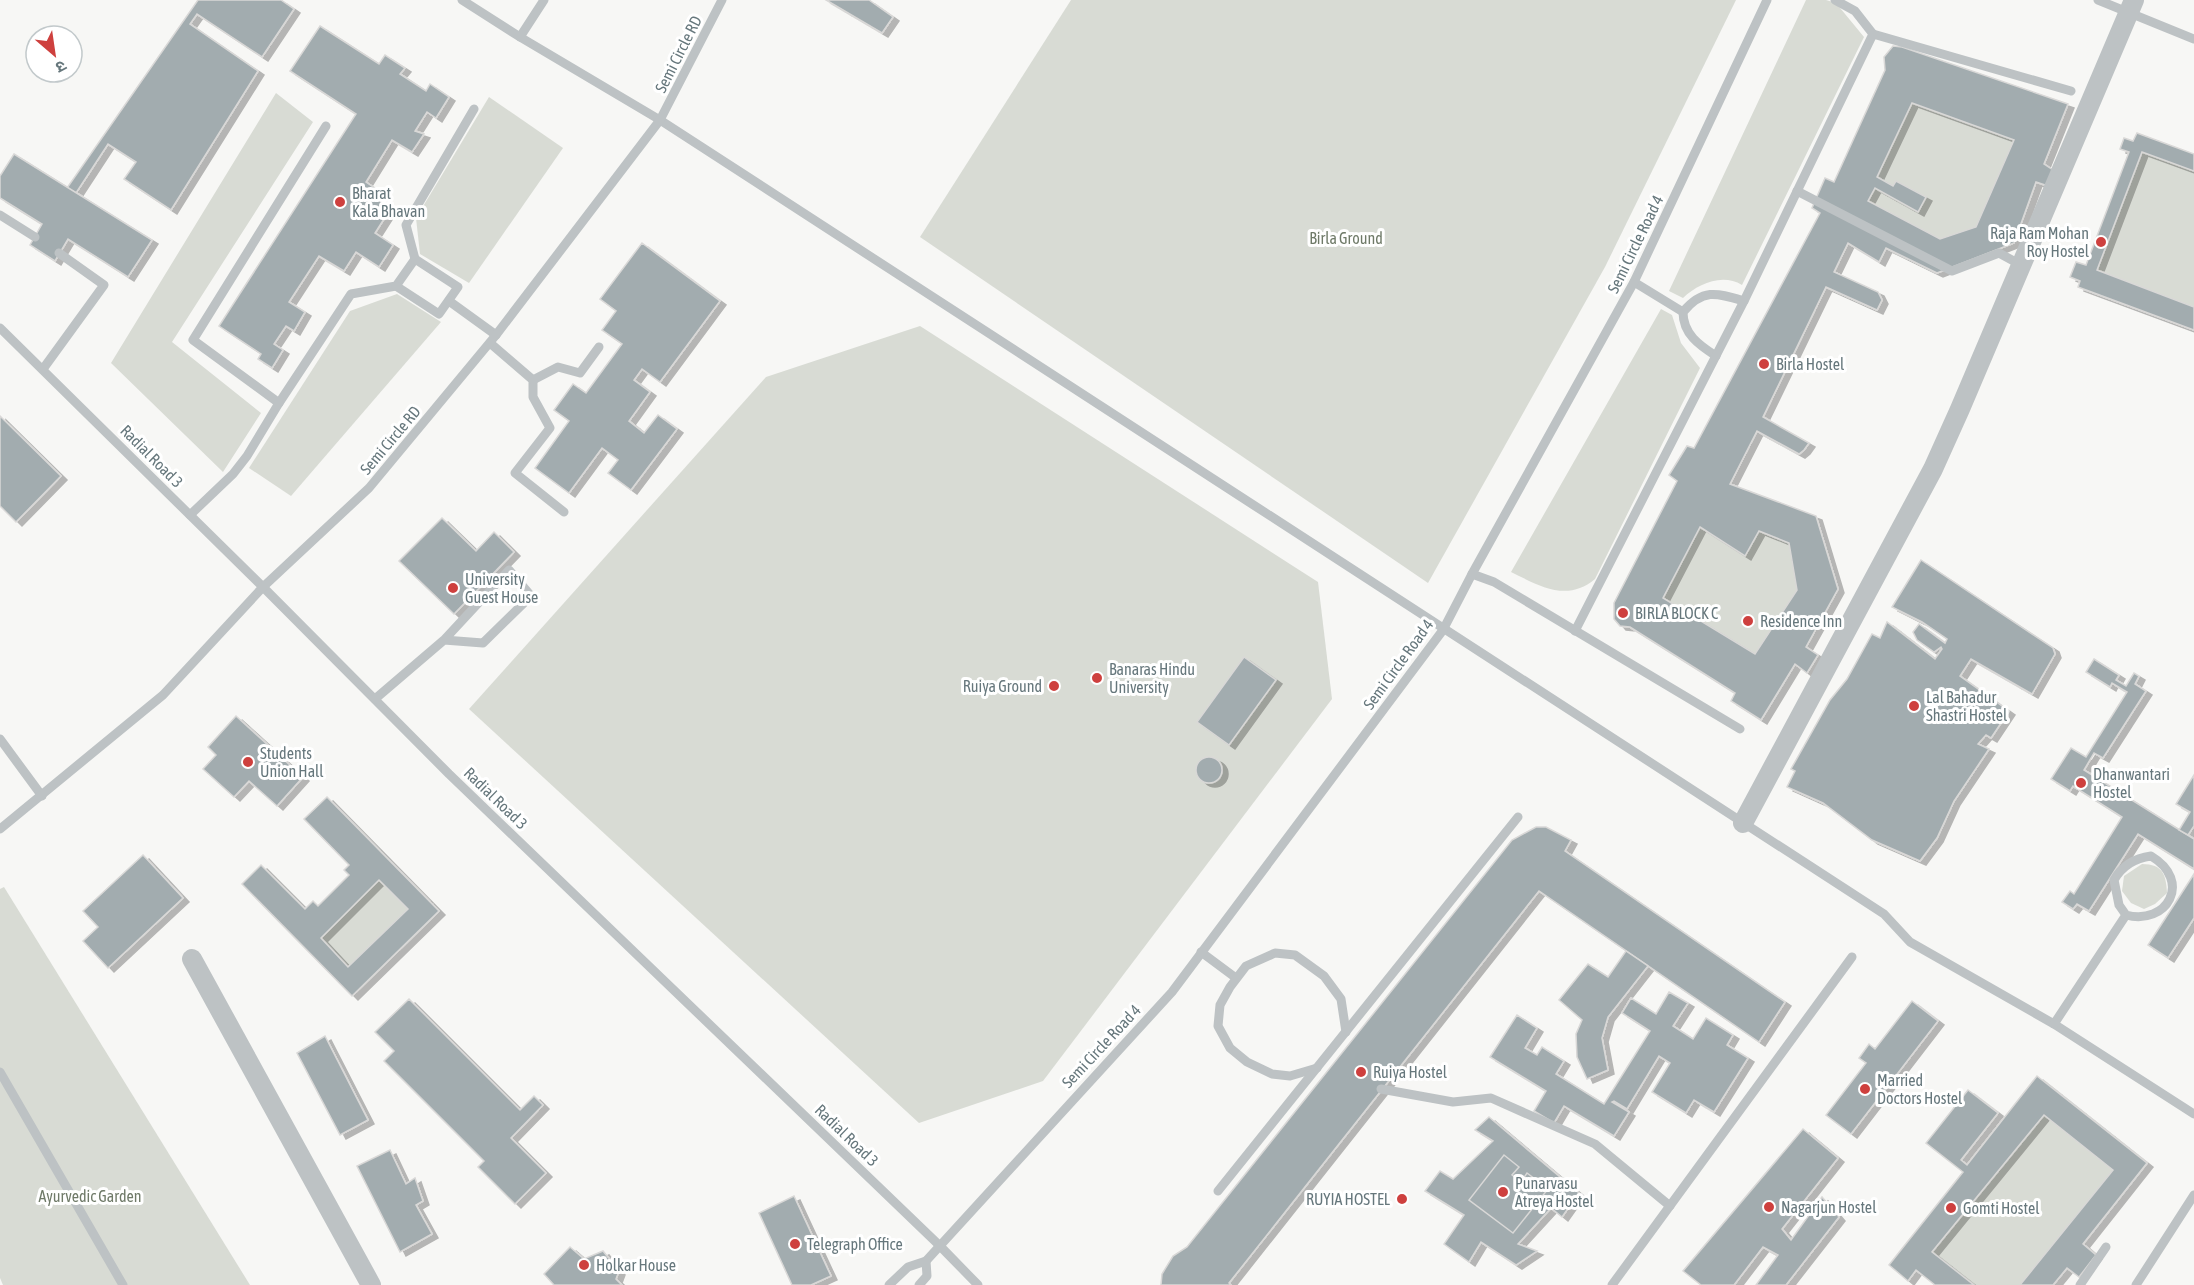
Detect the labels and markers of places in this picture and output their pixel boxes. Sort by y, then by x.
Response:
place label: Bharat Kala Bhavan [352,184,425,220]
marker: Bharat Kala Bhavan [333,195,347,209]
place label: Raja Ram Mohan Roy Hostel [1990,224,2090,261]
marker: Raja Ram Mohan Roy Hostel [2094,235,2108,249]
place label: Birla Hostel [1776,355,1845,373]
marker: Birla Hostel [1757,357,1771,371]
place label: University Guest House [465,570,538,606]
marker: University Guest House [446,581,460,595]
place label: BIRLA BLOCK C [1635,604,1718,622]
marker: BIRLA BLOCK C [1616,606,1630,620]
place label: Residence Inn [1760,612,1842,630]
marker: Residence Inn [1741,614,1755,628]
place label: Banaras Hindu University [1109,660,1195,697]
marker: Banaras Hindu University [1090,671,1104,685]
place label: Ruiya Ground [963,677,1042,696]
marker: Ruiya Ground [1047,679,1061,693]
place label: Lal Bahadur Shastri Hostel [1926,688,2008,724]
marker: Lal Bahadur Shastri Hostel [1907,699,1921,713]
place label: Students Union Hall [260,744,324,780]
marker: Students Union Hall [241,755,255,769]
place label: Dhanwantari Hostel [2093,765,2170,801]
marker: Dhanwantari Hostel [2074,776,2088,790]
place label: Ruiya Hostel [1373,1063,1448,1082]
marker: Ruiya Hostel [1354,1065,1368,1079]
place label: Married Doctors Hostel [1877,1071,1963,1107]
marker: Married Doctors Hostel [1858,1082,1872,1096]
place label: Punarvasu Atreya Hostel [1515,1174,1595,1211]
marker: Punarvasu Atreya Hostel [1496,1185,1510,1199]
place label: RUYIA HOSTEL [1306,1190,1391,1208]
marker: RUYIA HOSTEL [1395,1192,1409,1206]
place label: Nagarjun Hostel [1781,1198,1877,1217]
place label: Gomti Hostel [1963,1199,2040,1217]
marker: Nagarjun Hostel [1762,1200,1776,1214]
marker: Gomti Hostel [1944,1201,1958,1215]
place label: Telegraph Office [807,1235,903,1254]
marker: Telegraph Office [788,1237,802,1251]
place label: Holkar House [596,1256,676,1274]
marker: Holkar House [577,1258,591,1272]

